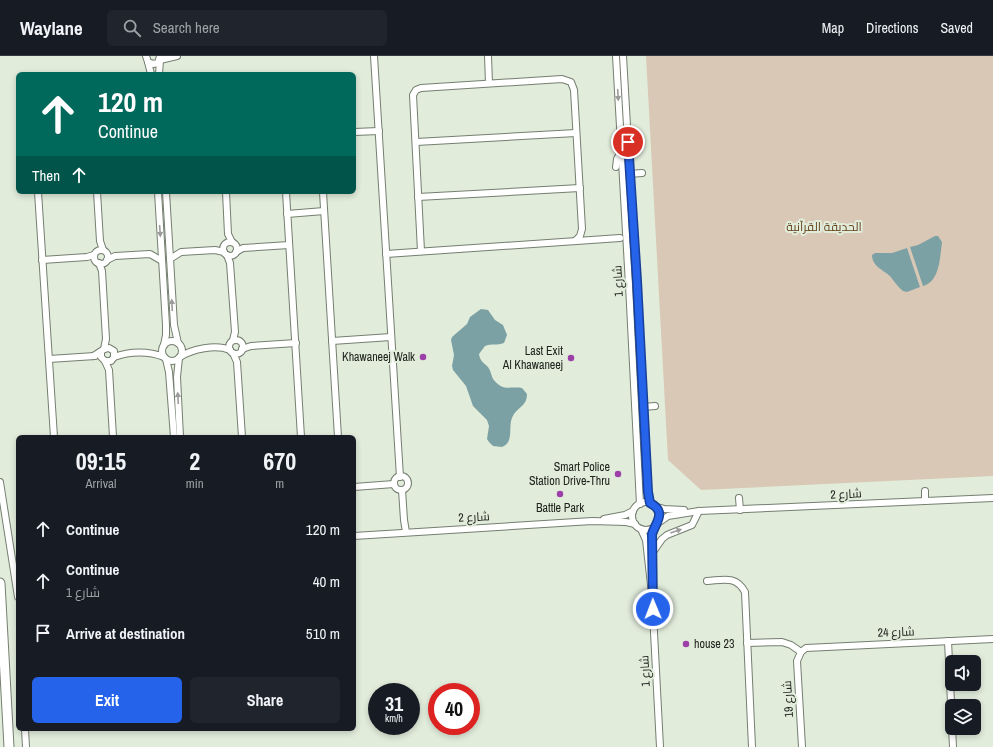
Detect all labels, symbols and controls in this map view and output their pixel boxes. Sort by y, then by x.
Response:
search box [107,10,387,46]
text: Waylane [20,15,83,41]
icon: search [121,17,143,39]
text: Search here [153,17,220,38]
text: Map [822,19,844,37]
text: Directions [866,19,918,37]
text: Saved [940,19,973,37]
text: 120 m [98,83,163,121]
icon: ahead [32,88,84,140]
one-way arrow [615,89,621,102]
text: Continue [98,119,158,144]
pin [611,125,645,159]
icon: arrive [617,131,639,153]
icon: ahead [68,164,90,186]
text: Then [32,165,60,186]
park label: الحديقة القرآنية [786,219,862,235]
one-way arrow [157,225,164,237]
street label: شارع 1 [609,265,627,297]
one-way arrow [169,299,176,311]
place label: Last Exit Al Khawaneej [502,343,563,373]
place label: Khawaneej Walk [342,349,415,365]
marker: Khawaneej Walk [418,352,428,362]
marker: Last Exit Al Khawaneej [566,353,576,363]
one-way arrow [175,392,182,404]
text: 09:15 [76,445,126,477]
text: 2 [189,445,200,477]
text: 670 [263,445,296,477]
place label: Smart Police Station Drive-Thru [529,459,610,489]
marker: Smart Police Station Drive-Thru [613,469,623,479]
text: Arrival [86,475,116,492]
text: min [186,475,204,492]
text: m [275,475,284,492]
street label: شارع 2 [830,485,862,503]
marker: Battle Park [555,489,565,499]
place label: Battle Park [536,500,584,516]
street label: شارع 2 [458,508,490,526]
icon: ahead [32,518,54,540]
text: Continue [66,519,119,540]
text: 120 m [306,519,340,540]
one-way arrow [671,528,683,534]
text: Continue [66,559,119,580]
icon: ahead [32,570,54,592]
text: 40 m [313,571,340,592]
text: شارع 1 [66,584,100,601]
position arrow [632,588,674,630]
icon: arrive [32,622,54,644]
text: Arrive at destination [66,623,185,644]
text: 510 m [306,623,340,644]
street label: شارع 24 [877,623,915,641]
place label: house 23 [694,636,735,652]
marker: house 23 [681,639,691,649]
street label: شارع 1 [636,655,654,687]
map controls [945,655,981,735]
button: sound [945,655,981,691]
button: Exit [32,677,182,723]
button: Share [190,677,340,723]
street label: شارع 19 [779,680,797,718]
speed limit sign: 40 [428,683,480,735]
text: 31 [385,690,403,717]
button: layers [945,699,981,735]
text: km/h [385,712,403,725]

